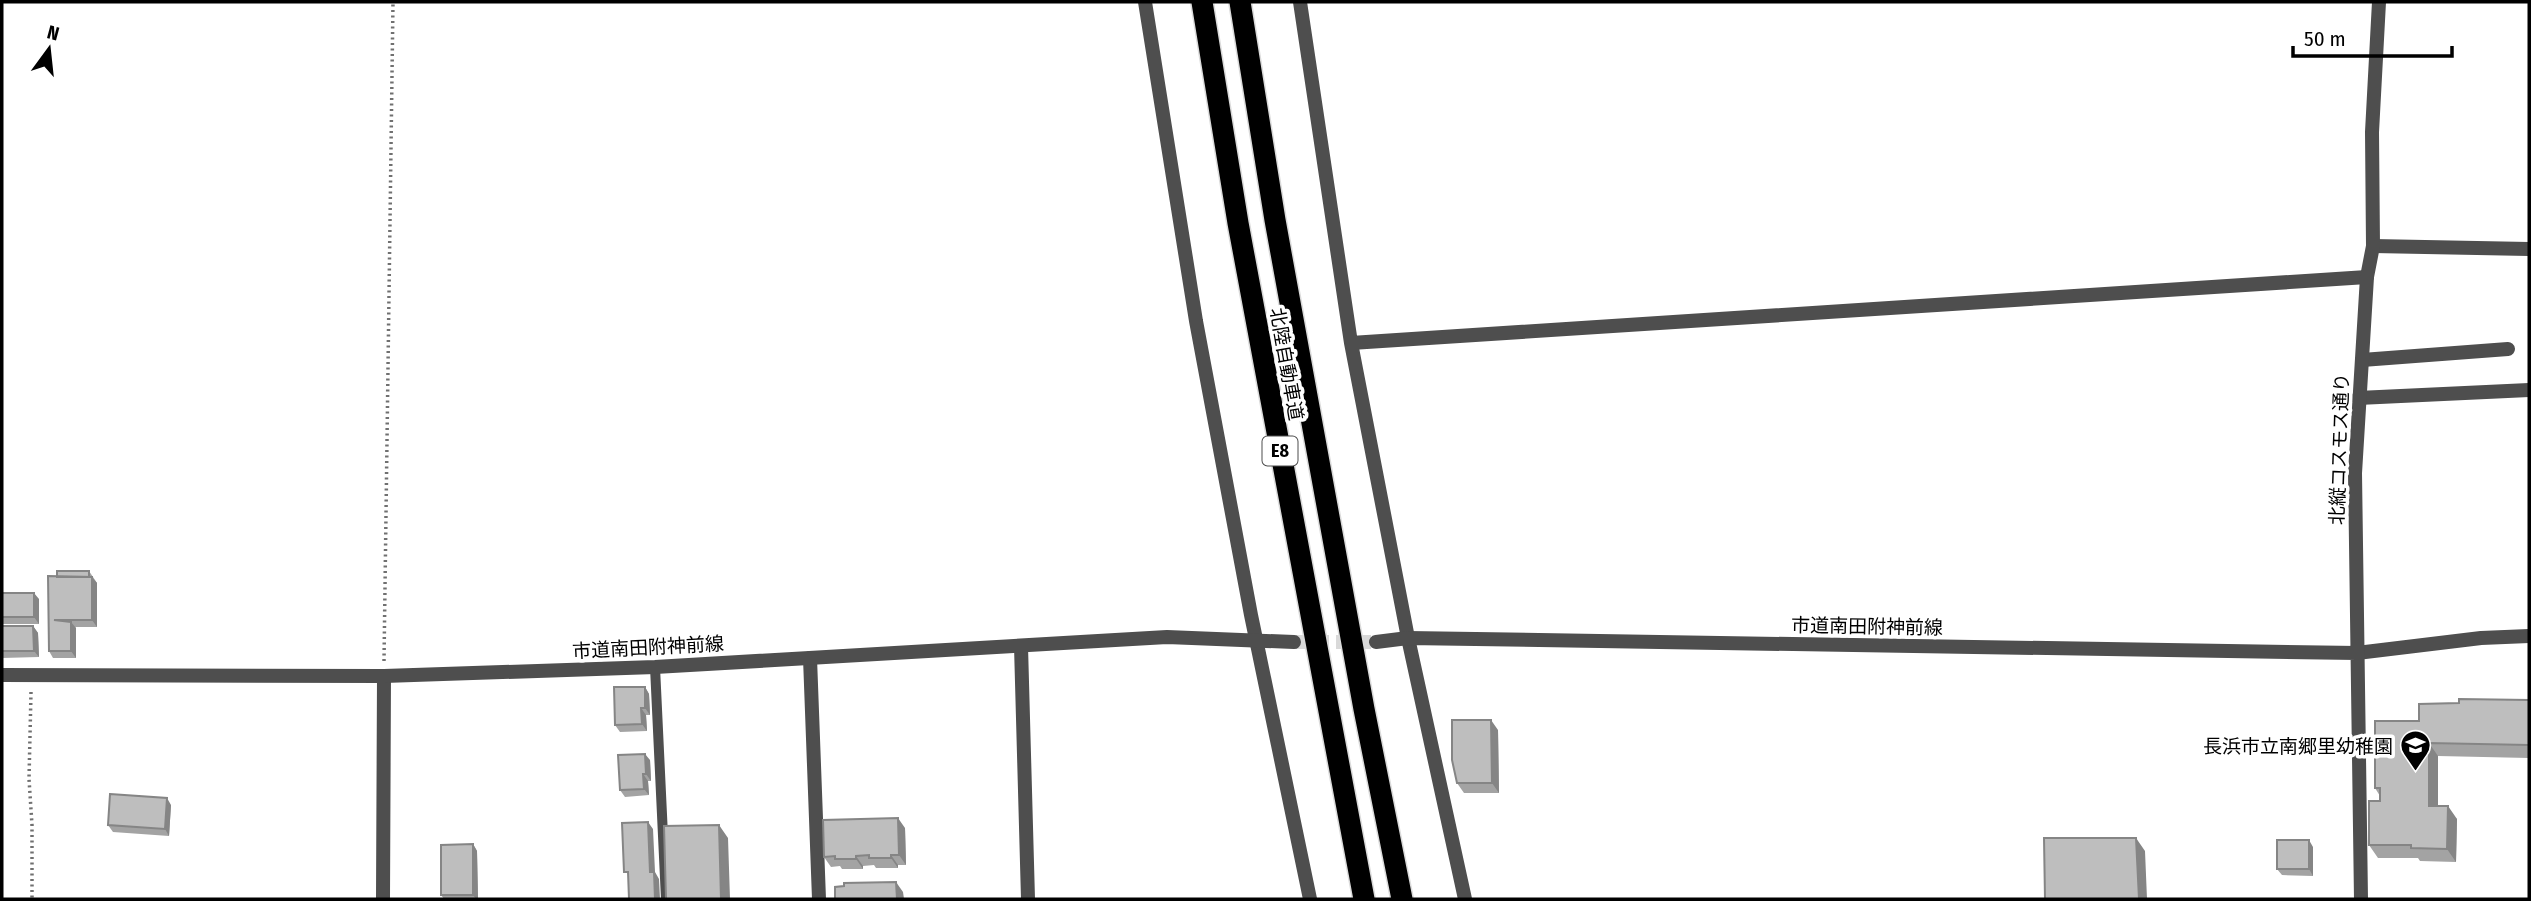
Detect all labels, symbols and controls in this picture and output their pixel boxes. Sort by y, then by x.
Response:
north arrow [14,14,84,84]
scale bar [2293,14,2452,58]
text: N [45,20,62,46]
text: 50 m [2304,26,2346,52]
street label: 北陸自動車道 [1265,306,1308,422]
street label: 北縦コスモス通り [2325,373,2354,525]
road number: E8 [1262,436,1298,466]
street label: 市道南田附神前線 [1791,614,1943,639]
street label: 市道南田附神前線 [572,632,725,663]
school or university icon: 長浜市立南郷里幼稚園 [2399,729,2433,773]
place label: 長浜市立南郷里幼稚園 [2203,735,2393,758]

